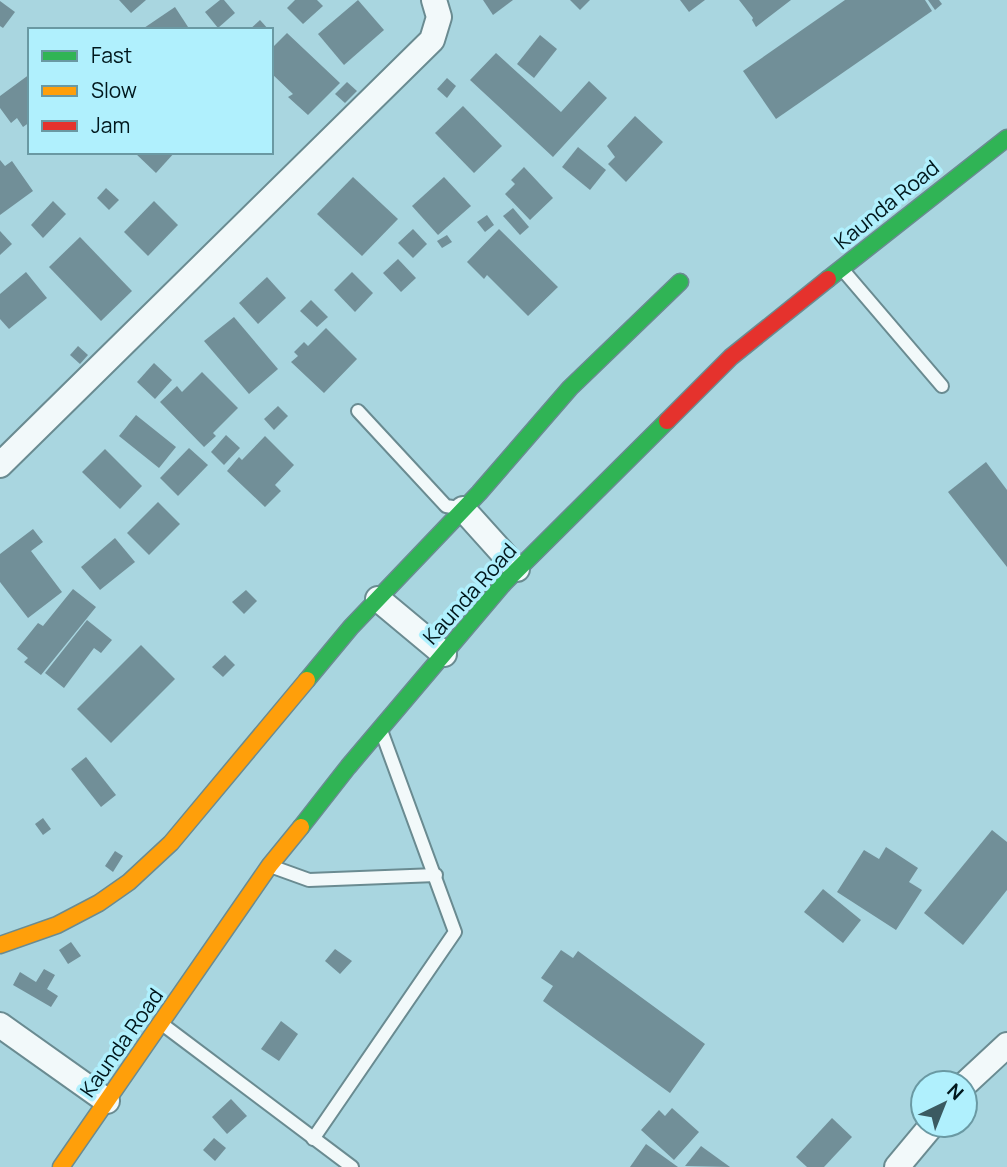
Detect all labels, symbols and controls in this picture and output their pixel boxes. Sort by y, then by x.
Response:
legend [28,28,273,154]
text: Fast [91,41,132,69]
text: Slow [91,76,137,104]
text: Jam [91,111,130,139]
street label: Kaunda Road [828,153,945,255]
street label: Kaunda Road [416,537,522,650]
street label: Kaunda Road [73,982,169,1103]
north arrow [909,1069,979,1139]
text: N [942,1077,969,1106]

